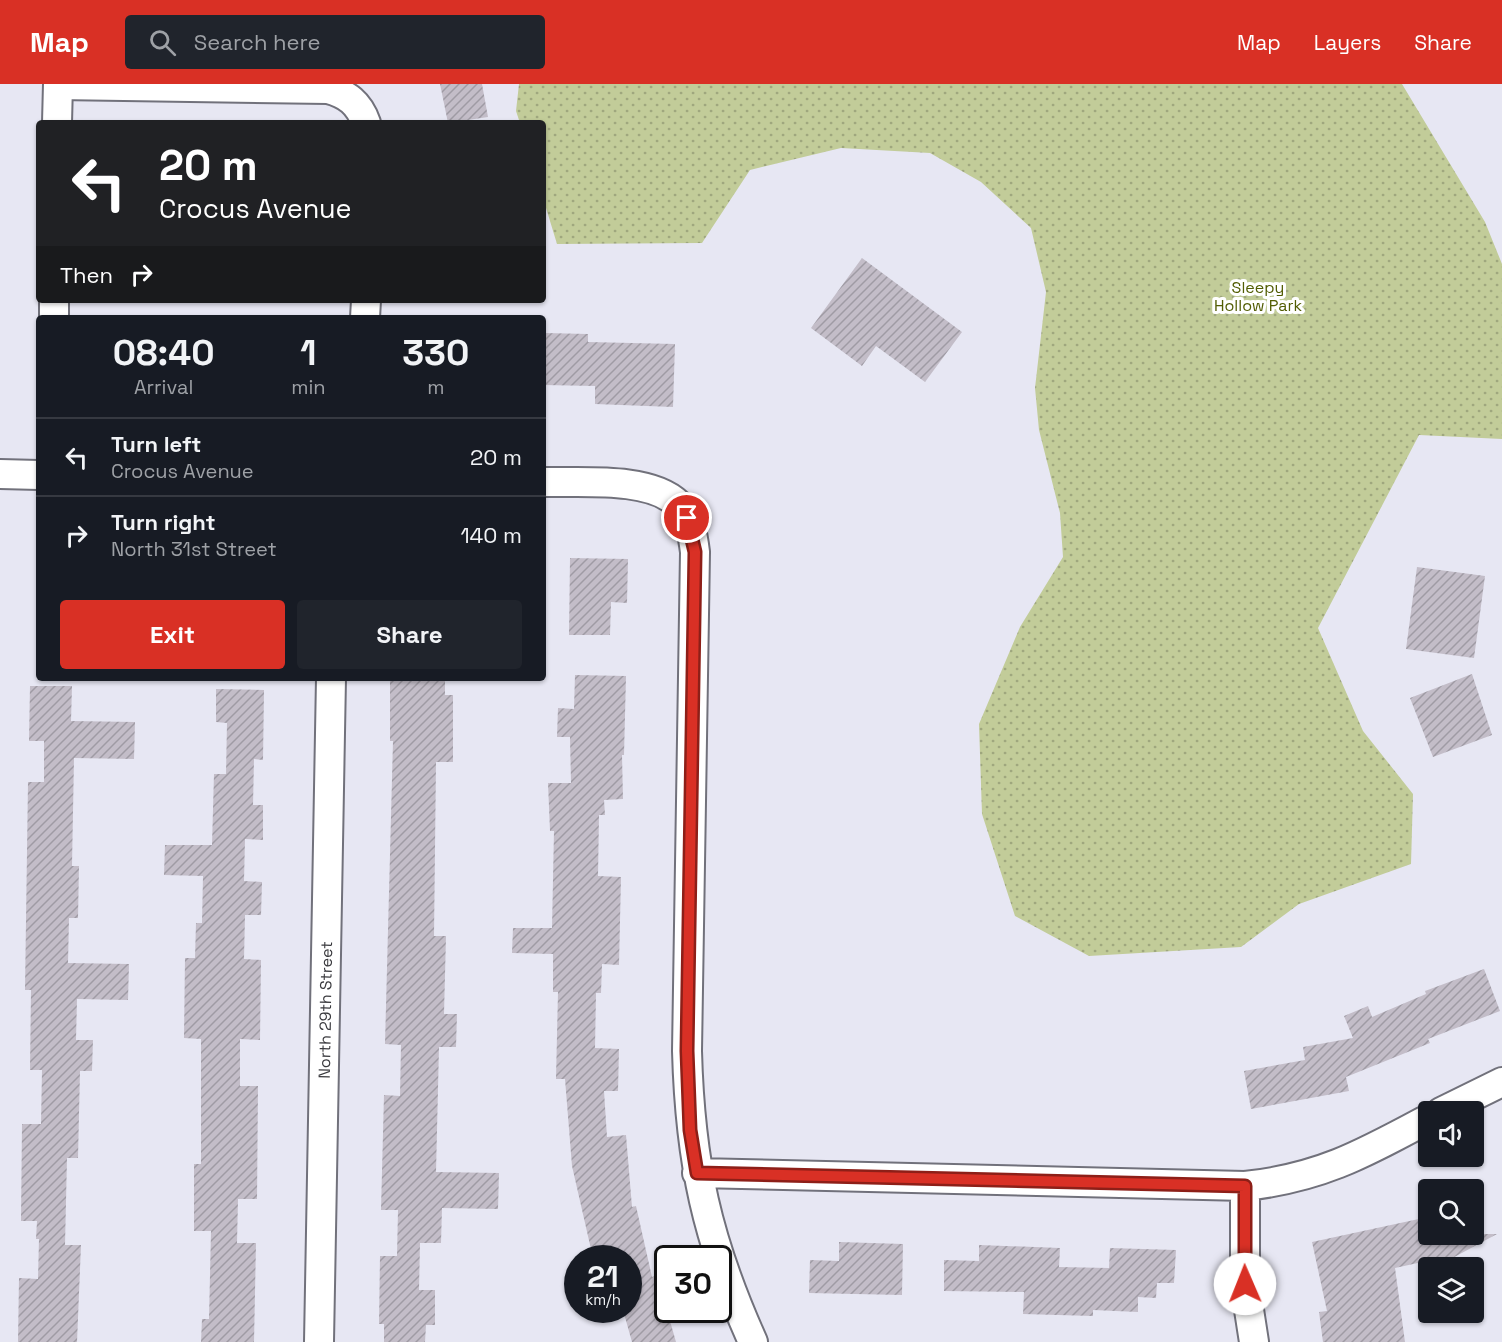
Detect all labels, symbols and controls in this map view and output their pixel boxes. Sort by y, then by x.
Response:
search box [125,15,545,69]
text: Map [30,24,89,60]
icon: search [146,26,179,59]
text: Search here [194,28,321,56]
text: Map [1237,29,1281,56]
text: Layers [1314,29,1381,56]
text: Share [1414,29,1472,56]
text: 20 m [159,139,258,192]
icon: left [60,144,138,222]
text: Crocus Avenue [159,191,352,226]
icon: right [125,258,158,291]
text: Then [60,261,113,289]
park label: Sleepy Hollow Park [1214,277,1302,316]
text: 08:40 [113,330,215,376]
text: 1 [300,330,317,376]
text: 330 [402,330,469,376]
text: Arrival [134,374,193,400]
text: min [291,374,326,400]
text: m [427,374,444,400]
text: Turn left [111,430,201,458]
icon: left [60,441,93,474]
text: 20 m [470,443,522,471]
text: Crocus Avenue [111,458,254,484]
pin [661,492,712,543]
icon: arrive [670,501,703,534]
text: Turn right [111,508,216,536]
icon: right [60,519,93,552]
text: 140 m [460,521,522,549]
text: North 31st Street [111,536,277,562]
button: Exit [60,600,285,669]
button: Share [297,600,522,669]
street label: North 29th Street [314,941,337,1079]
map controls [1418,1101,1484,1323]
button: sound [1418,1101,1484,1167]
button: search [1418,1179,1484,1245]
speed limit sign: 30 [654,1245,732,1323]
position arrow [1213,1252,1277,1316]
text: 21 [587,1257,619,1296]
button: layers [1418,1257,1484,1323]
text: km/h [585,1290,621,1309]

